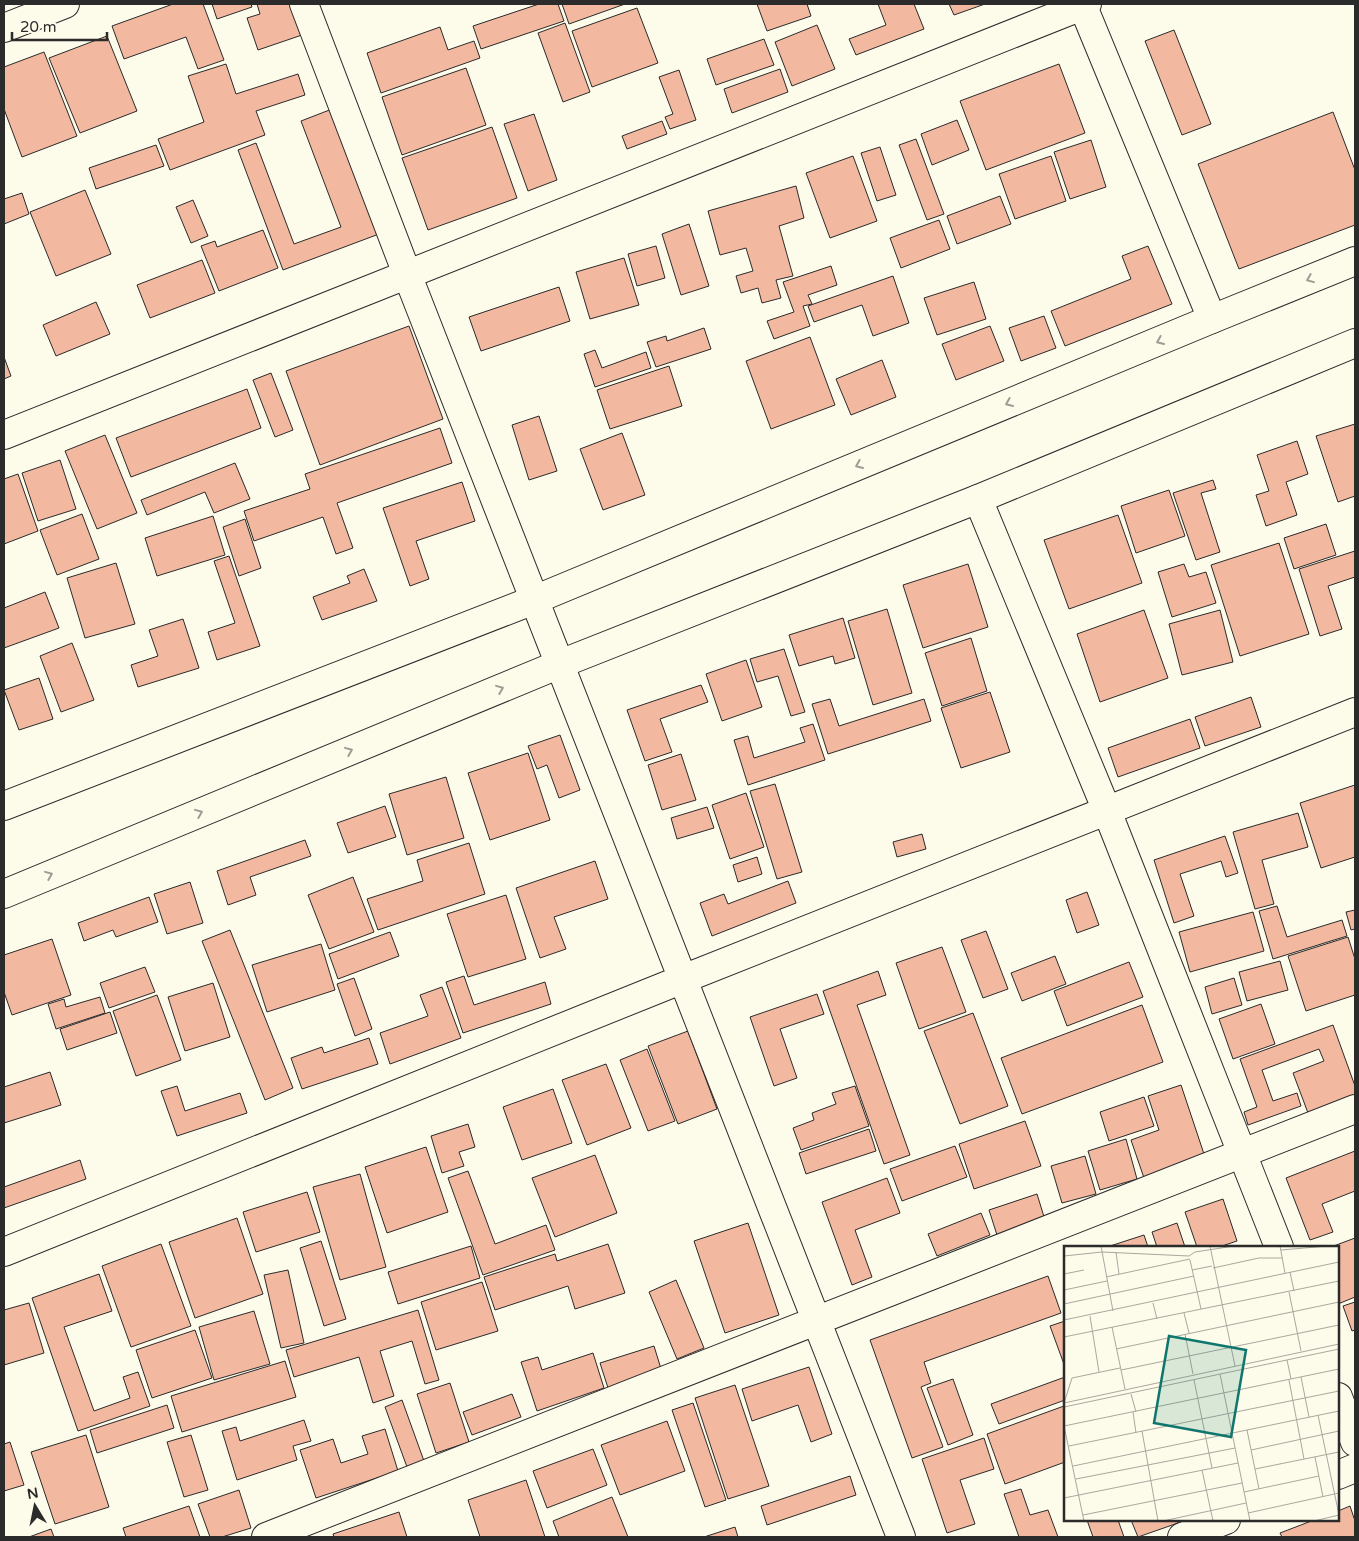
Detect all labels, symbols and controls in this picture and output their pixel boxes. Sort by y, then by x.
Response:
scale bar [12,10,108,42]
text: 20 m [20,18,57,36]
one-way arrow [1306,273,1315,284]
one-way arrow [1156,335,1164,345]
one-way arrow [1005,396,1014,407]
one-way arrow [855,459,864,469]
one-way arrow [495,685,503,695]
one-way arrow [344,747,353,758]
one-way arrow [194,809,203,819]
one-way arrow [44,871,53,881]
inset map [1064,1246,1339,1521]
north arrow [10,1481,60,1531]
text: N [26,1484,40,1503]

